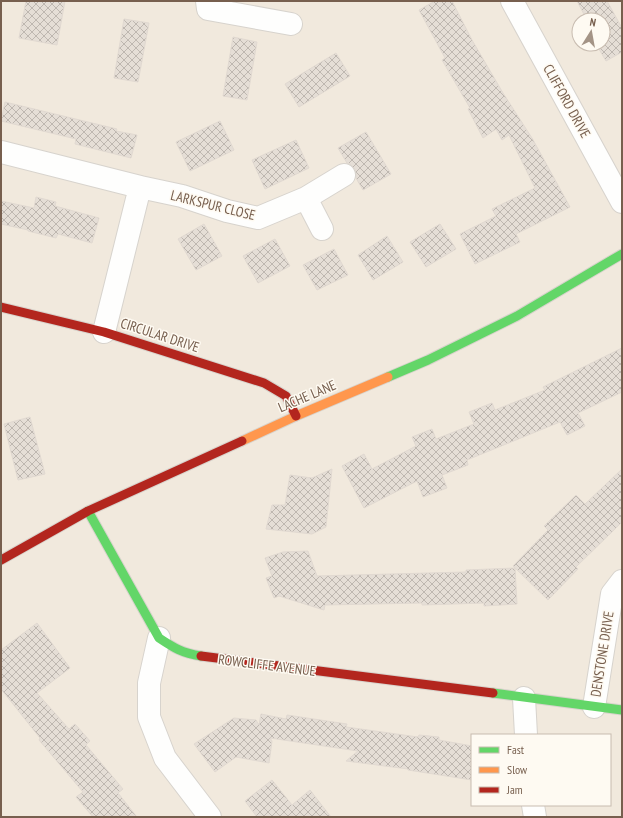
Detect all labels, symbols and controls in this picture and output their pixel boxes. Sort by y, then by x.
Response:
north arrow [571,12,611,52]
text: N [589,15,597,30]
street label: CLIFFORD DRIVE [539,61,595,141]
street label: LARKSPUR CLOSE [169,186,257,224]
street label: CIRCULAR DRIVE [118,314,202,356]
street label: LACHE LANE [275,376,339,416]
street label: DENSTONE DRIVE [586,610,618,698]
street label: ROWCLIFFE AVENUE [217,650,317,680]
legend [471,734,611,806]
text: Fast [507,742,525,757]
text: Slow [507,762,528,777]
text: Jam [506,782,523,797]

